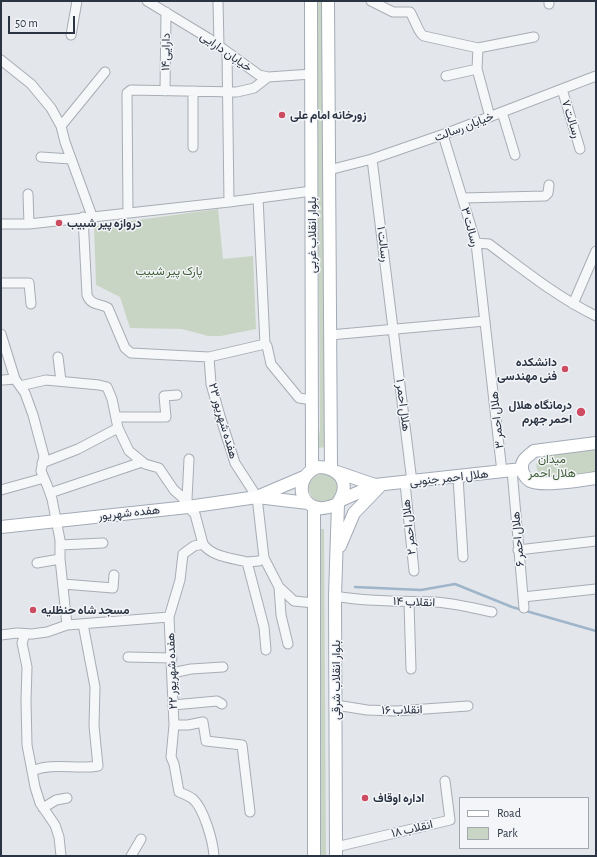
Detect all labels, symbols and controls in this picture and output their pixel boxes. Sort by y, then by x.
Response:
scale bar [10,8,77,34]
text: 50 m [15,17,38,29]
street label: خیابان دارایی [197,29,255,75]
street label: دارایی۱۴ [158,33,174,71]
street label: رسالت ۷ [558,98,584,140]
place label: زورخانه امام علی [290,108,367,122]
street label: خیابان رسالت [432,109,496,145]
marker: زورخانه امام علی [277,110,287,120]
street label: بلوار انقلاب غربی [305,197,319,273]
street label: رسالت ۳ [458,206,482,248]
place label: دروازه پیر شبیب [67,216,142,230]
marker: دروازه پیر شبیب [54,218,64,228]
street label: رسالت ۱ [374,225,392,263]
park label: پارک پیر شبیب [135,264,203,278]
place label: دانشکده فنی مهندسی [497,355,557,383]
marker: دانشکده فنی مهندسی [560,364,570,374]
street label: هلال احمر ۱ [393,378,413,432]
street label: هفده شهریور ۲۳ [205,381,241,461]
street label: هلال احمر ۳ [487,391,507,449]
place label: درمانگاه هلال احمر جهرم [508,398,572,426]
marker: درمانگاه هلال احمر جهرم [575,406,587,418]
park label: میدان هلال احمر [528,452,576,480]
street label: هلال احمر جنوبی [409,467,489,489]
street label: هلال احمر ۲ [399,498,419,556]
street label: هفده شهریور [97,503,161,523]
street label: هلال احمر ۶ [508,511,528,567]
street label: انقلاب ۱۴ [393,594,435,610]
place label: مسجد شاه حنظلیه [41,603,130,617]
marker: مسجد شاه حنظلیه [28,605,38,615]
street label: هفده شهریور ۲۲ [163,632,181,710]
street label: بلوار انقلاب شرقی [329,640,343,720]
street label: انقلاب ۱۶ [381,702,423,718]
place label: اداره اوقاف [373,791,424,805]
marker: اداره اوقاف [360,793,370,803]
legend [459,797,589,849]
text: Road [497,807,521,819]
street label: انقلاب ۱۸ [390,817,434,841]
text: Park [497,827,518,839]

